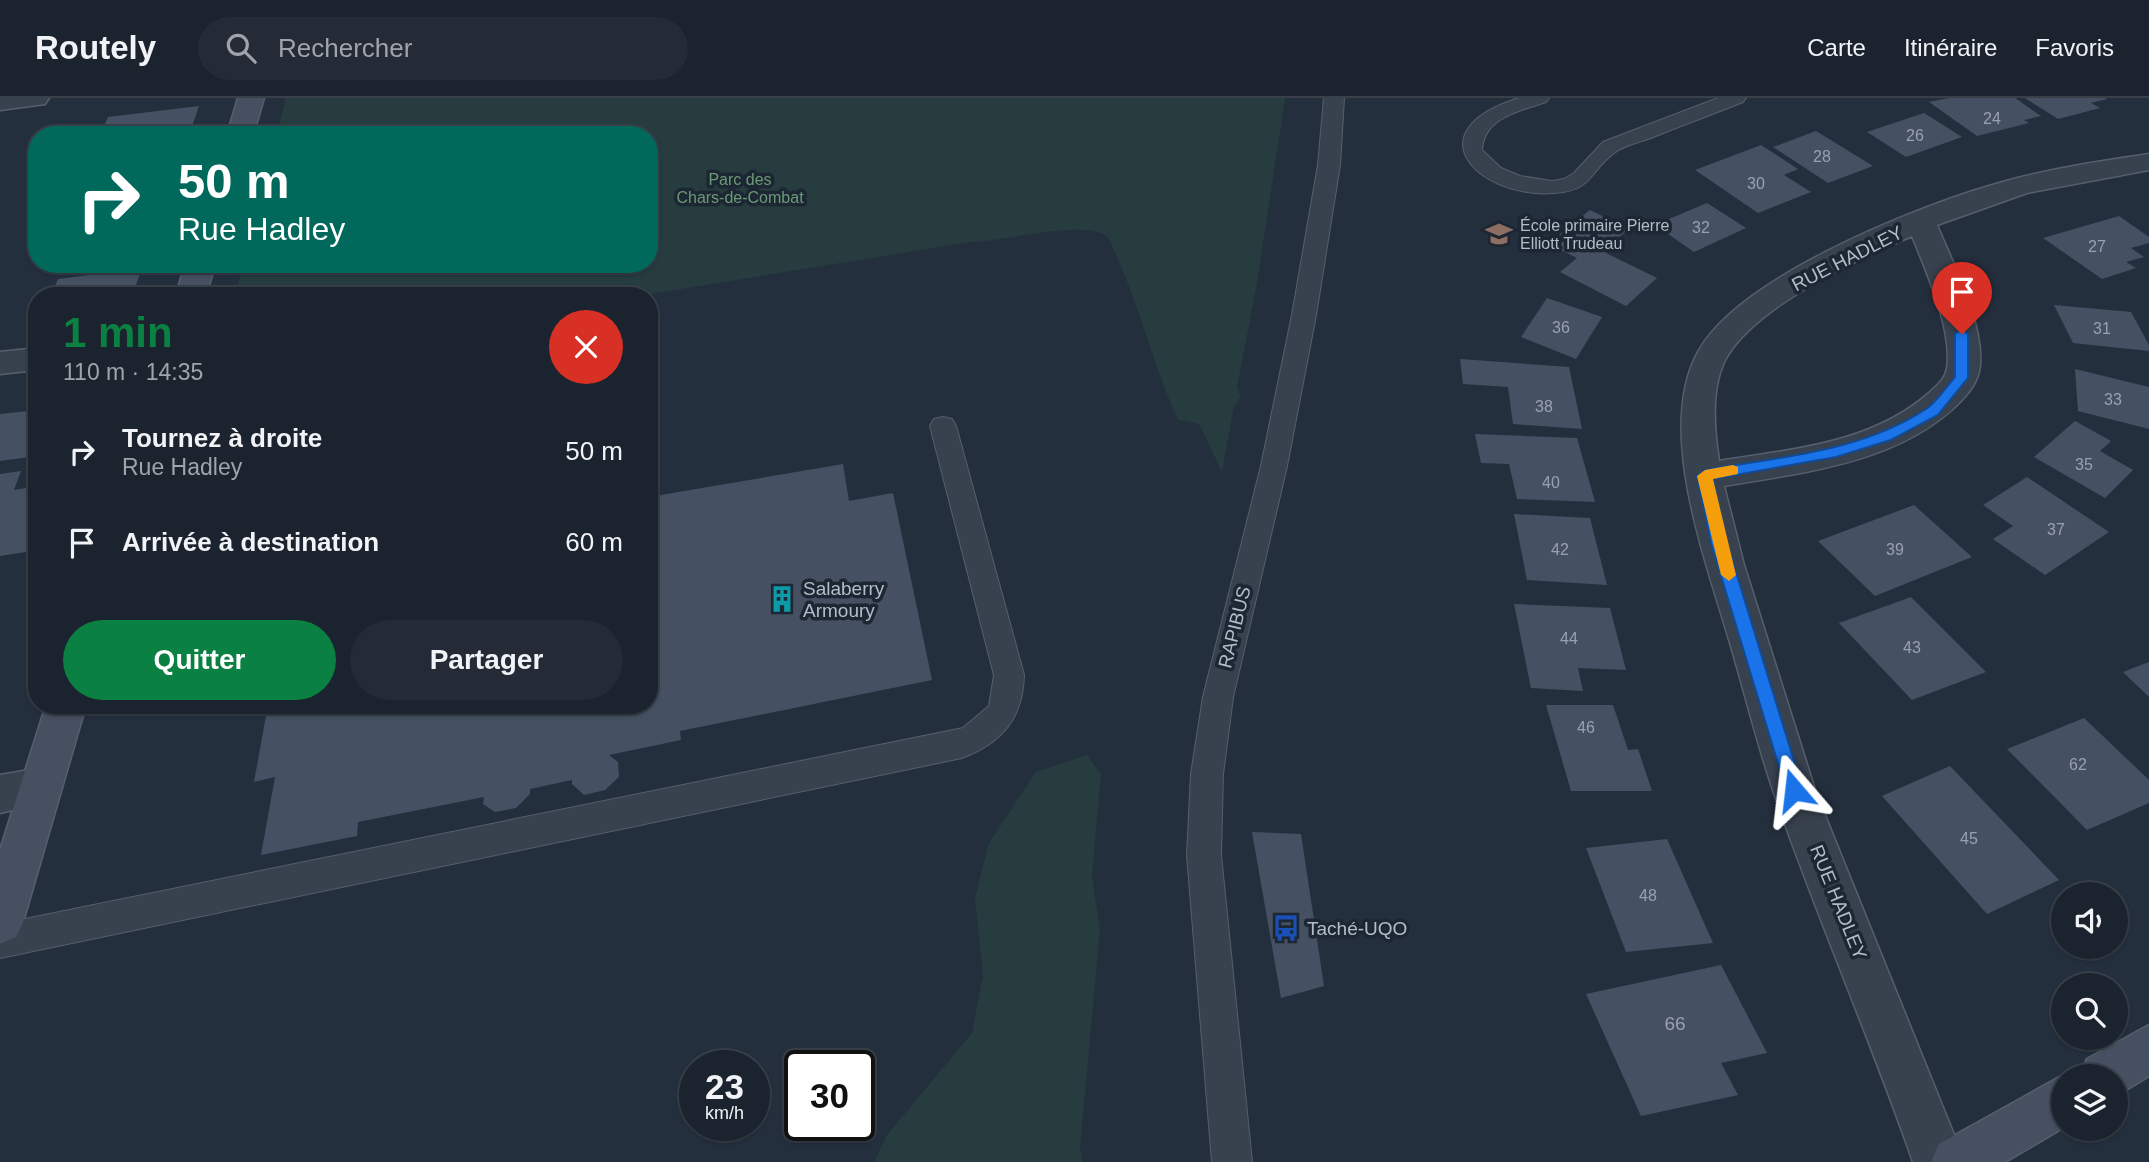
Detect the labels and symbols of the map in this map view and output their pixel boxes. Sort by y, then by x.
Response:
house number: 24 [1983,110,2001,127]
house number: 26 [1906,127,1924,144]
house number: 28 [1813,148,1831,165]
park label: Parc des Chars-de-Combat [676,171,804,206]
house number: 30 [1747,175,1765,192]
place label: École primaire Pierre Elliott Trudeau [1520,216,1669,252]
school or university icon: École primaire Pierre Elliott Trudeau [1484,219,1514,249]
house number: 32 [1692,219,1710,236]
street label: RUE HADLEY [1788,221,1906,295]
house number: 27 [2088,238,2106,255]
pin [1932,262,1992,334]
house number: 36 [1552,319,1570,336]
house number: 31 [2093,320,2111,337]
house number: 33 [2104,391,2122,408]
house number: 38 [1535,398,1553,415]
house number: 35 [2075,456,2093,473]
house number: 40 [1542,474,1560,491]
house number: 37 [2047,521,2065,538]
house number: 42 [1551,541,1569,558]
house number: 39 [1886,541,1904,558]
place label: Salaberry Armoury [803,578,885,621]
building icon: Salaberry Armoury [767,584,797,614]
street label: RAPIBUS [1214,584,1255,670]
house number: 44 [1560,630,1578,647]
house number: 43 [1903,639,1921,656]
house number: 46 [1577,719,1595,736]
position arrow [1757,753,1831,827]
house number: 62 [2069,756,2087,773]
house number: 45 [1960,830,1978,847]
street label: RUE HADLEY [1806,842,1871,963]
house number: 48 [1639,887,1657,904]
bus stop icon: Taché-UQO [1271,913,1301,943]
place label: Taché-UQO [1307,918,1407,939]
house number: 66 [1664,1013,1686,1034]
speed limit sign: 30 [784,1050,875,1141]

